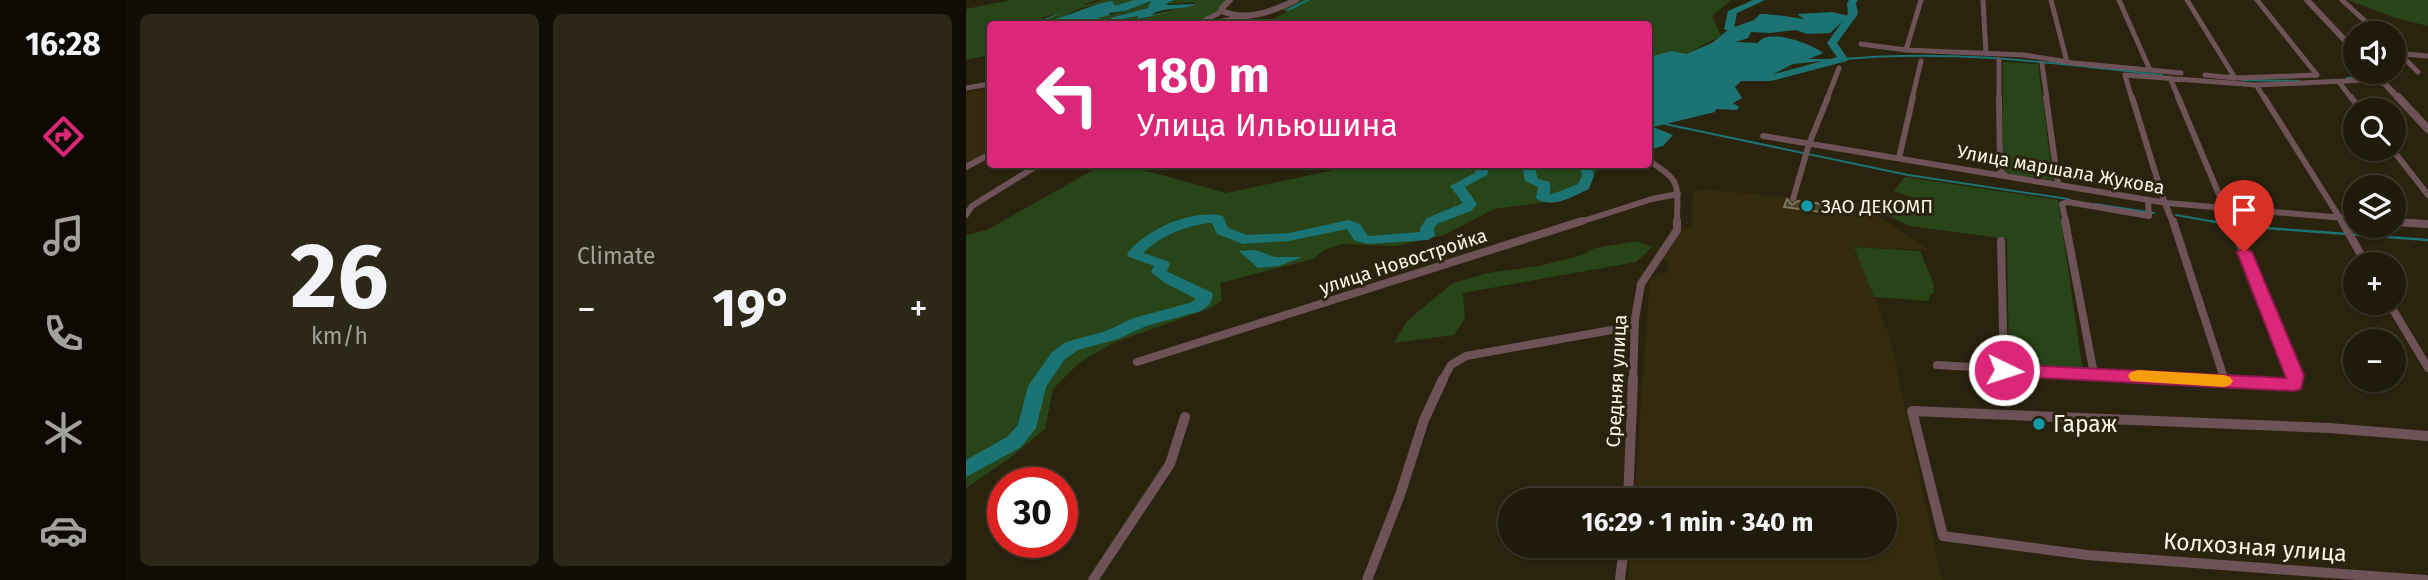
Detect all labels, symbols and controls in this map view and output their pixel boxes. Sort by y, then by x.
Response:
map controls [2343,21,2406,392]
button: sound [2343,21,2406,84]
text: 16:28 [25,25,101,63]
text: 180 m [1137,46,1270,105]
icon: left [1022,49,1113,140]
button: search [2343,98,2406,161]
text: Улица Ильюшина [1137,106,1398,144]
icon: directions [39,112,88,161]
street label: Улица маршала Жукова [1955,140,2167,199]
button: layers [2343,175,2406,238]
pin [2214,180,2274,252]
icon: arrive [2225,191,2263,229]
place label: ЗАО ДЕКОМП [1821,195,1933,218]
marker: ЗАО ДЕКОМП [1799,198,1815,214]
icon: music [39,211,88,260]
text: 26 [290,222,389,331]
street label: улица Новостройка [1316,223,1490,299]
text: Climate [577,242,656,270]
button: + [2343,252,2406,315]
text: 19° [712,277,793,340]
text: − [577,286,596,332]
text: + [909,286,928,332]
icon: phone [39,309,88,358]
street label: Средняя улица [1602,314,1631,448]
text: km/h [311,322,368,350]
button: − [2343,329,2406,392]
position arrow [1967,333,2041,407]
icon: climate [39,408,88,457]
place label: Гараж [2053,410,2118,438]
marker: Гараж [2031,416,2047,432]
speed limit sign: 30 [987,467,1078,558]
icon: car [39,506,88,555]
text: 16:29 · 1 min · 340 m [1582,507,1813,538]
street label: Колхозная улица [2162,527,2348,567]

